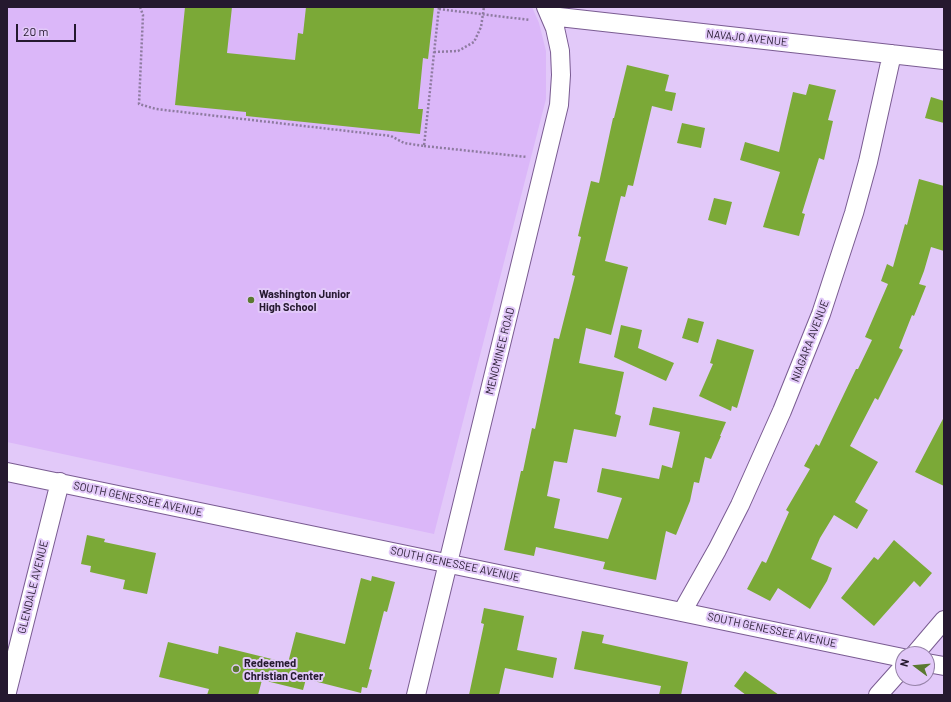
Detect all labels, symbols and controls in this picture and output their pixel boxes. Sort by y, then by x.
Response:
scale bar [18,16,78,42]
text: 20 m [23,24,49,38]
street label: NAVAJO AVENUE [706,27,788,49]
place label: Washington Junior High School [259,287,350,313]
marker: Washington Junior High School [246,295,256,305]
street label: NIAGARA AVENUE [788,298,832,384]
street label: MENOMINEE ROAD [483,306,517,396]
street label: SOUTH GENESSEE AVENUE [72,479,204,519]
street label: GLENDALE AVENUE [15,539,51,635]
street label: SOUTH GENESSEE AVENUE [389,544,521,584]
street label: SOUTH GENESSEE AVENUE [706,610,838,650]
north arrow [895,646,935,686]
place label: Redeemed Christian Center [244,656,323,682]
text: N [897,658,911,668]
marker: Redeemed Christian Center [231,664,241,674]

